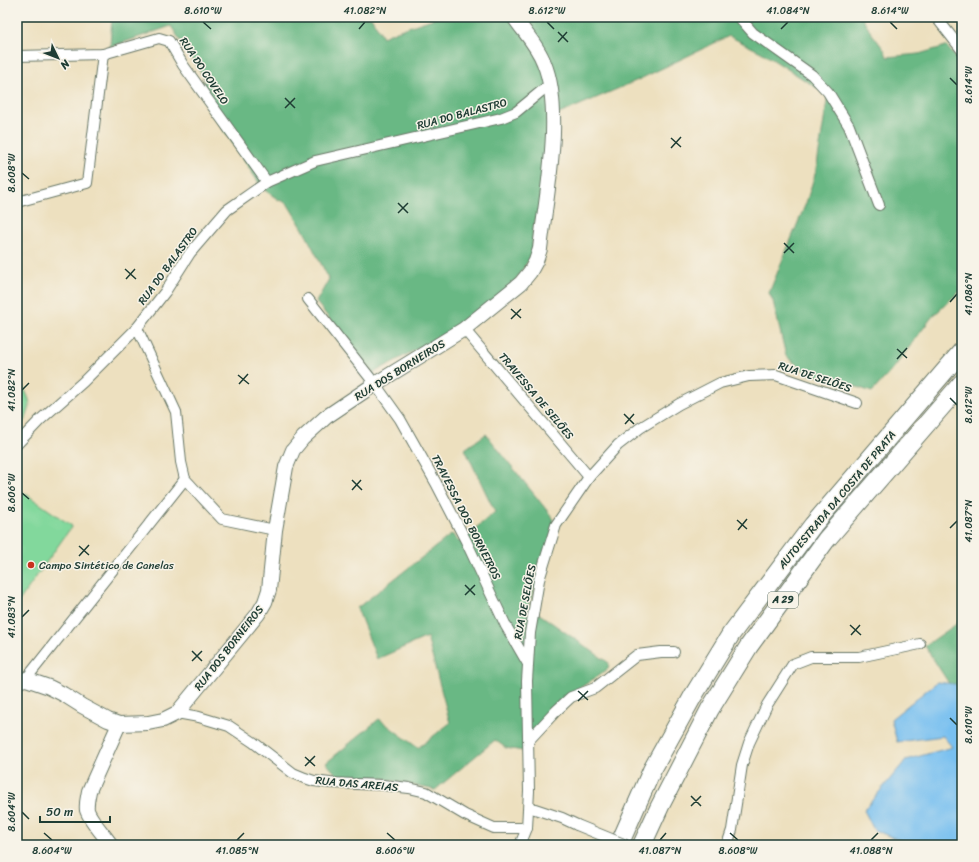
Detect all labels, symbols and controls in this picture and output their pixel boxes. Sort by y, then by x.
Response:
text: 8.610°W [184,2,222,20]
text: 41.082°N [344,2,387,20]
text: 8.612°W [529,2,566,20]
text: 41.084°N [766,2,810,20]
text: 8.614°W [871,2,909,20]
street label: RUA DO COVELO [174,33,234,109]
north arrow [38,38,78,78]
text: N [55,54,75,74]
text: 8.614°W [960,66,978,104]
street label: RUA DO BALASTRO [415,93,509,135]
text: 8.608°W [3,153,21,193]
street label: RUA DO BALASTRO [133,223,203,309]
text: 41.086°N [960,273,978,315]
street label: RUA DOS BORNEIROS [351,334,449,406]
street label: TRAVESSA DE SELÕES [494,348,578,444]
street label: RUA DE SELÕES [776,356,854,398]
text: 41.082°N [3,368,21,411]
text: 8.612°W [960,386,978,423]
street label: AUTOESTRADA DA COSTA DE PRATA [773,427,901,574]
street label: TRAVESSA DOS BORNEIROS [426,451,506,583]
text: 8.606°W [3,473,21,512]
text: 41.087°N [960,500,978,542]
place label: Campo Sintético de Canelas [39,556,175,575]
marker: Campo Sintético de Canelas [26,560,36,570]
street label: RUA DE SELÕES [508,563,542,641]
road number: A 29 [768,592,798,608]
text: 41.083°N [3,596,21,638]
street label: RUA DOS BORNEIROS [189,601,269,695]
text: 8.610°W [960,706,978,744]
street label: RUA DAS AREIAS [315,771,399,797]
text: 8.604°W [3,792,21,832]
scale bar [40,798,110,824]
text: 50 m [46,801,73,823]
text: 8.604°W [32,842,72,860]
text: 41.085°N [215,842,259,860]
text: 8.606°W [376,842,415,860]
text: 41.087°N [639,842,681,860]
text: 8.608°W [718,842,758,860]
text: 41.088°N [849,842,893,860]

